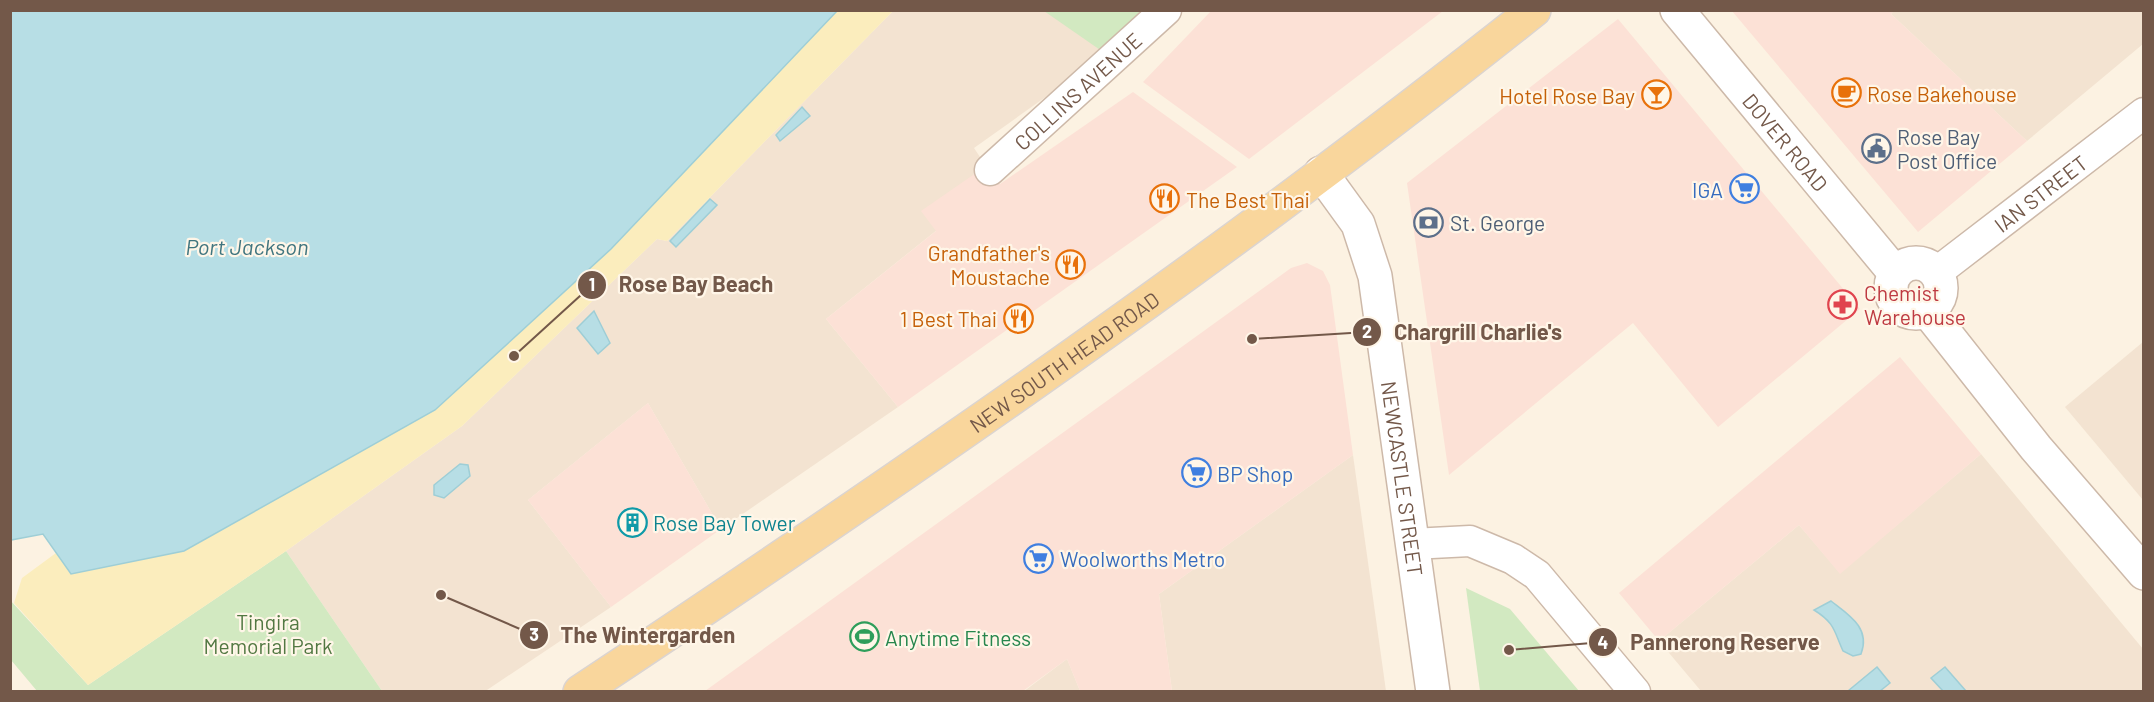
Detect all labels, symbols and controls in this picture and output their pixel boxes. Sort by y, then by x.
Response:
street label: COLLINS AVENUE [1009,27,1146,155]
cafe icon: Rose Bakehouse [1830,77,1862,109]
bar icon: Hotel Rose Bay [1640,79,1672,111]
place label: Rose Bakehouse [1867,81,2017,106]
place label: Hotel Rose Bay [1499,83,1635,108]
street label: DOVER ROAD [1738,88,1834,196]
place label: Rose Bay Post Office [1897,124,1997,173]
public building icon: Rose Bay Post Office [1860,132,1892,164]
street label: IAN STREET [1989,149,2092,237]
supermarket icon: IGA [1728,173,1760,205]
place label: IGA [1692,177,1723,202]
restaurant icon: The Best Thai [1149,183,1181,215]
place label: The Best Thai [1186,187,1310,212]
bank icon: St. George [1413,206,1445,238]
place label: St. George [1450,210,1545,235]
water label: Port Jackson [185,233,309,259]
place label: Grandfather's Moustache [928,240,1050,289]
restaurant icon: Grandfather's Moustache [1055,248,1087,280]
callout: Rose Bay Beach [577,265,785,305]
text: Rose Bay Beach [619,270,773,296]
text: 1 [589,273,595,295]
place label: Chemist Warehouse [1864,280,1966,329]
street label: NEW SOUTH HEAD ROAD [964,286,1163,437]
pharmacy icon: Chemist Warehouse [1827,288,1859,320]
restaurant icon: 1 Best Thai [1002,302,1034,334]
place label: 1 Best Thai [900,306,997,331]
callout: Chargrill Charlie's [1352,312,1574,352]
text: Chargrill Charlie's [1394,318,1562,344]
text: 2 [1362,320,1372,342]
street label: NEWCASTLE STREET [1377,379,1429,577]
supermarket icon: BP Shop [1180,457,1212,489]
place label: BP Shop [1217,461,1293,486]
building icon: Rose Bay Tower [616,506,648,538]
place label: Rose Bay Tower [653,510,796,535]
supermarket icon: Woolworths Metro [1023,542,1055,574]
place label: Woolworths Metro [1060,546,1225,571]
park label: Tingira Memorial Park [204,609,332,658]
callout: The Wintergarden [519,615,747,655]
text: The Wintergarden [561,621,735,647]
sports icon: Anytime Fitness [848,621,880,653]
callout: Pannerong Reserve [1588,622,1831,662]
text: 3 [529,623,539,645]
place label: Anytime Fitness [885,625,1031,650]
text: Pannerong Reserve [1630,628,1820,654]
text: 4 [1598,631,1609,653]

